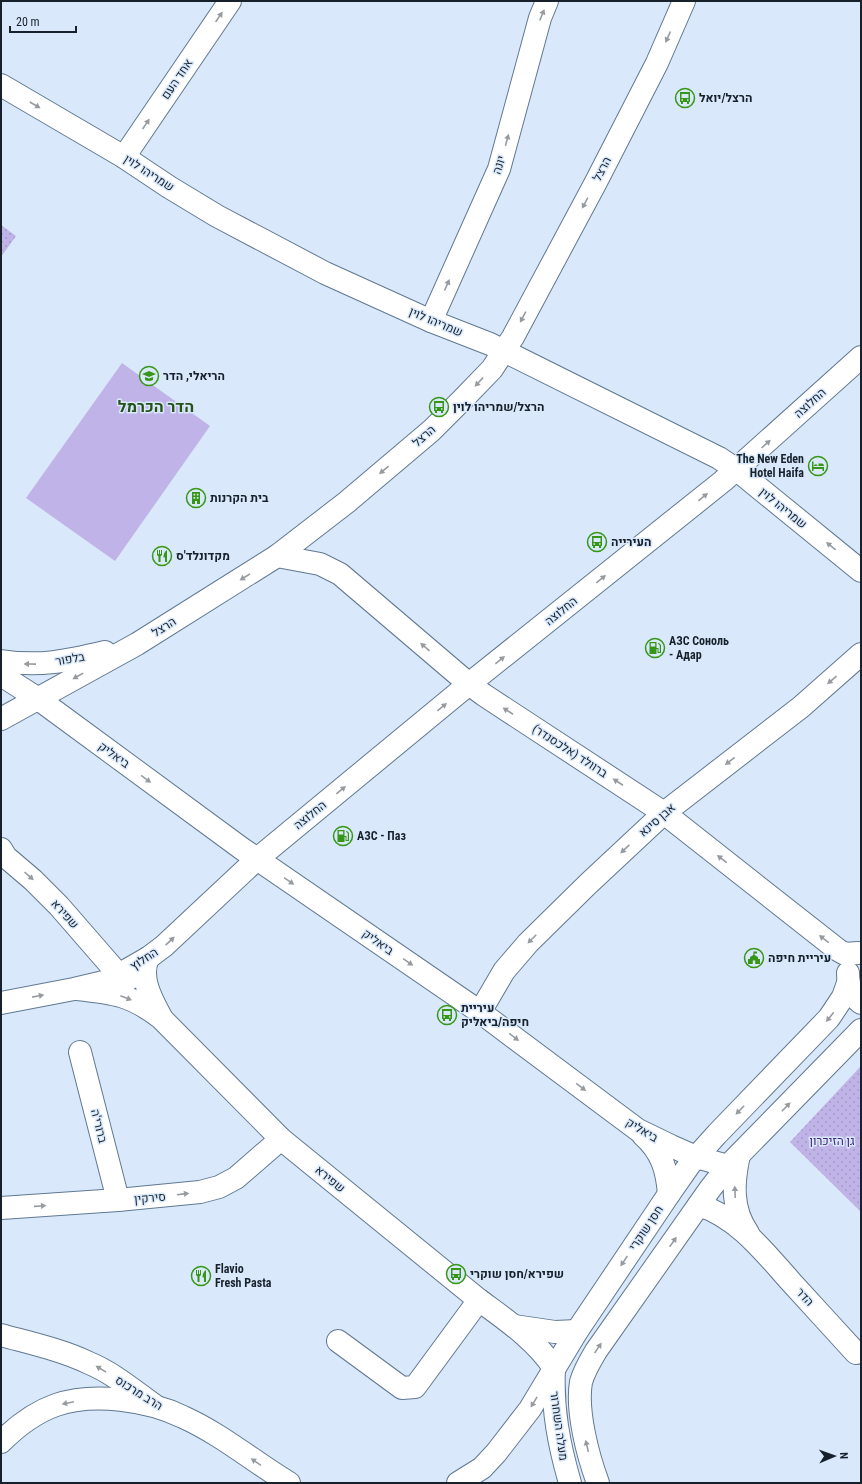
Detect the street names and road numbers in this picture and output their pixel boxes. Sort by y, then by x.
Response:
street label: אחד העם [158,56,196,102]
street label: שמריהו לוין [121,152,177,194]
street label: יונה [489,154,509,176]
street label: הרצל [590,154,614,184]
street label: שמריהו לוין [407,304,465,340]
street label: החלוצה [791,385,829,421]
street label: הרצל [410,422,438,450]
street label: שמריהו לוין [757,485,809,531]
street label: החלוצה [542,594,580,628]
street label: הרצל [149,614,179,640]
street label: בלפור [54,649,86,668]
street label: ברוולד (אלכסנדר) [530,722,611,781]
street label: ביאליק [96,739,133,771]
street label: החלוצה [291,798,329,832]
street label: אבן סינא [636,800,678,840]
street label: שפירא [48,897,82,931]
street label: ביאליק [360,926,397,958]
street label: החלוץ [127,945,161,973]
street label: ברורי'ה [88,1108,110,1145]
street label: ביאליק [623,1115,661,1145]
street label: שפירא [312,1163,348,1195]
street label: סירקין [134,1190,166,1206]
street label: חסן שוקרי [626,1203,666,1253]
street label: הדר [793,1285,817,1309]
street label: הרב מרכוס [113,1373,165,1413]
street label: מעלה השחרור [547,1391,571,1461]

